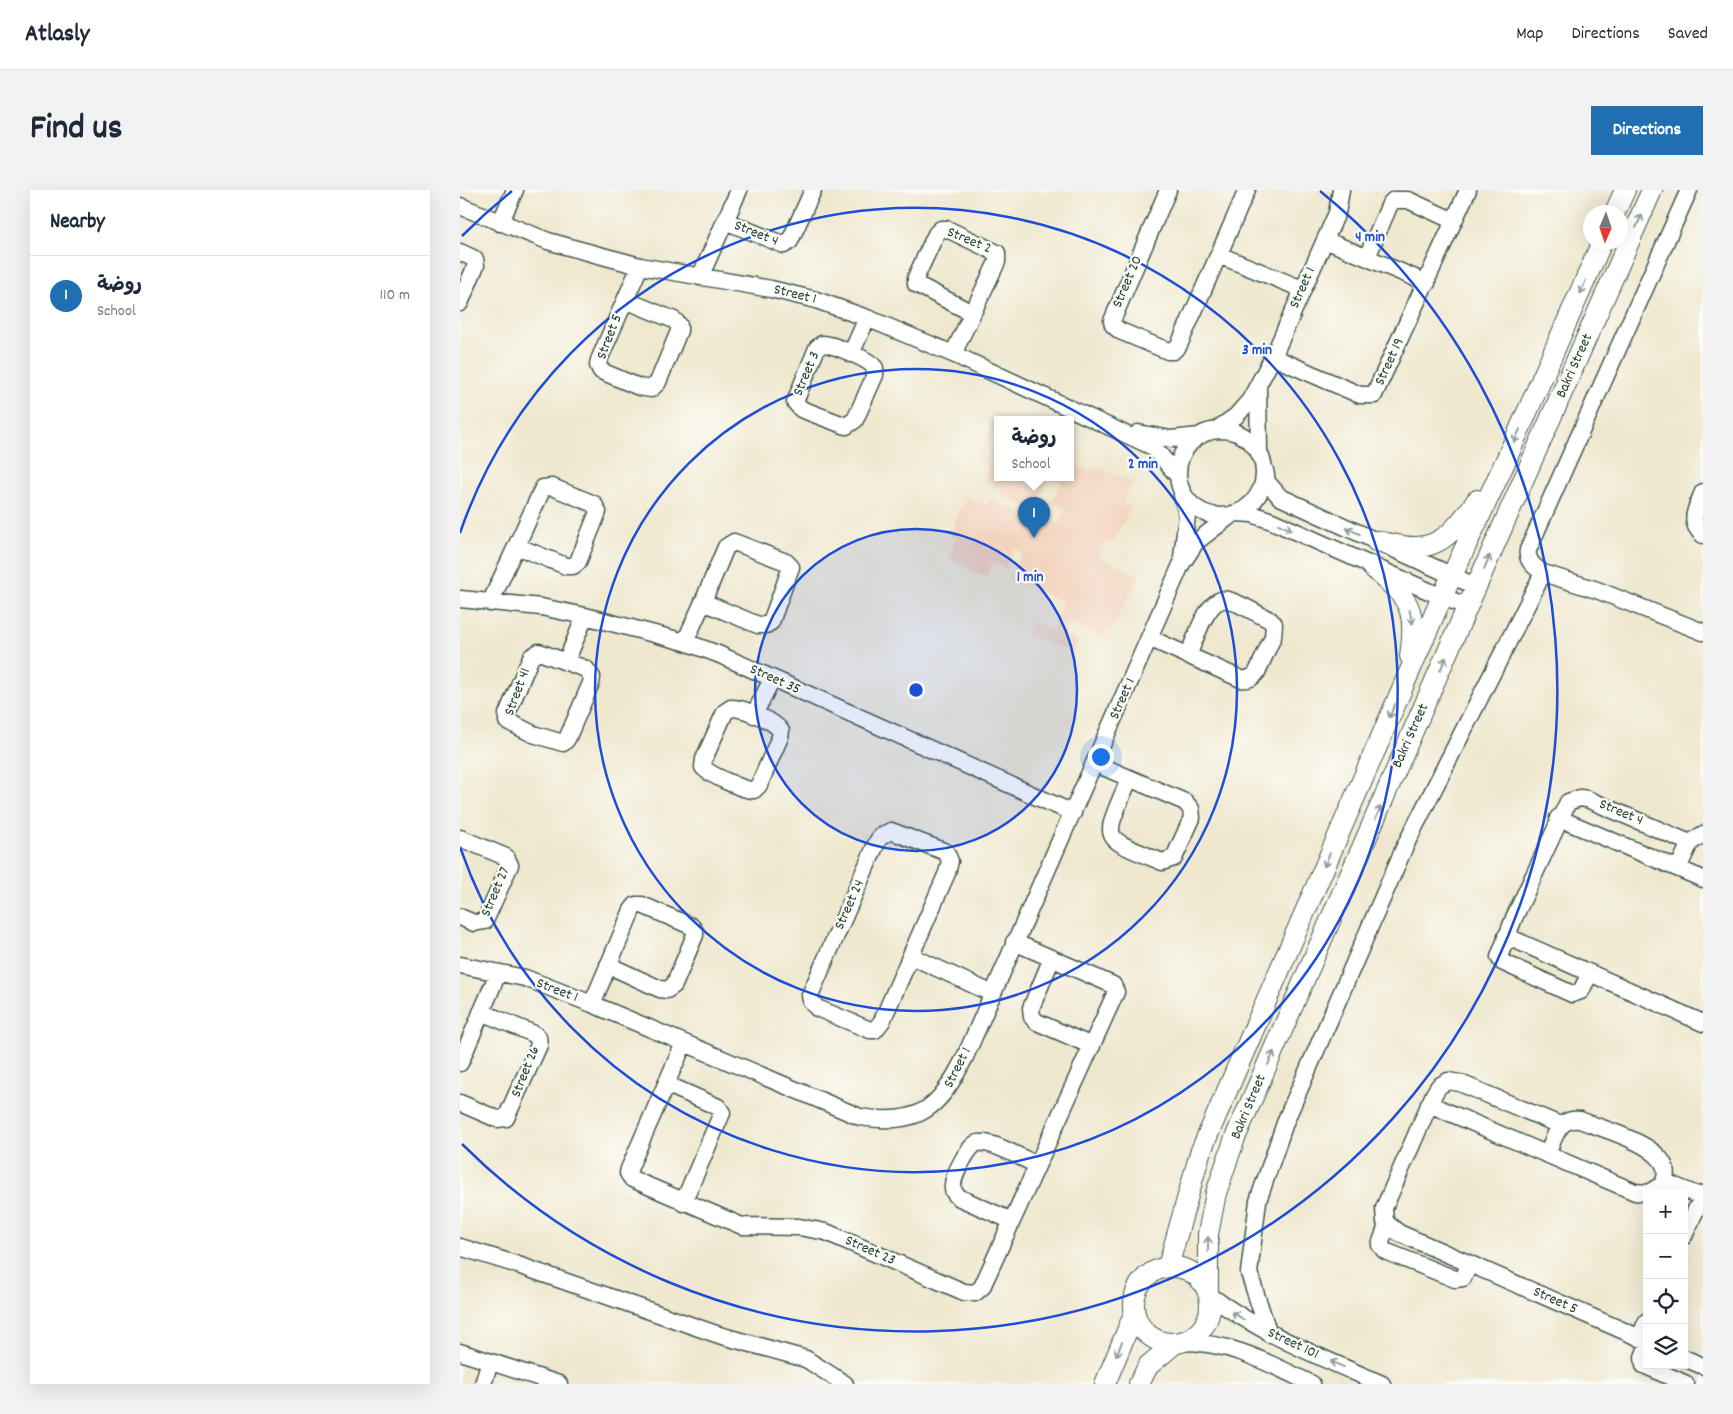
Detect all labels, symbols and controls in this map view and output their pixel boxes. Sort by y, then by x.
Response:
text: Atlasly [25,18,89,52]
text: Map [1516,22,1543,47]
text: Directions [1571,22,1640,47]
text: Saved [1668,22,1708,47]
text: Find us [30,105,122,155]
button: Directions [1591,106,1703,155]
north arrow [1583,205,1628,250]
text: Nearby [50,208,105,238]
one-way arrow [1635,214,1644,229]
street label: Street 4 [730,215,782,253]
street label: Street 2 [943,222,995,260]
text: 4 min [1355,227,1385,249]
street label: Street 20 [1107,253,1149,311]
street label: Street 1 [1284,264,1322,312]
text: روضة [97,273,142,300]
street label: Street 1 [771,279,819,311]
one-way arrow [1577,279,1587,294]
text: 1 [64,284,68,307]
text: 110 m [380,284,410,307]
text: School [97,300,136,323]
street label: Street 5 [591,311,629,363]
street label: Bakri Street [1551,330,1599,402]
street label: Street 19 [1369,335,1411,389]
text: 3 min [1242,340,1272,362]
street label: Street 3 [788,348,826,400]
popup [994,416,1074,481]
text: روضة [1012,426,1056,453]
one-way arrow [1511,428,1521,443]
text: School [1012,453,1050,476]
text: 2 min [1128,454,1158,476]
pin: 1 [1018,497,1050,538]
one-way arrow [1277,522,1292,532]
one-way arrow [1346,525,1361,535]
one-way arrow [1484,554,1493,569]
text: 1 min [1017,567,1043,589]
one-way arrow [1407,608,1416,624]
one-way arrow [1438,657,1448,672]
street label: Street 35 [746,659,804,701]
street label: Street 41 [499,665,537,719]
street label: Street 1 [1104,675,1142,723]
centre of rings [907,681,925,699]
street label: Bakri Street [1387,700,1435,772]
one-way arrow [1386,703,1396,718]
your location [1088,744,1114,770]
street label: Street 4 [1595,794,1647,832]
one-way arrow [1374,805,1383,820]
one-way arrow [1321,852,1331,867]
street label: Street 27 [476,863,516,920]
street label: Street 24 [829,876,871,934]
street label: Street 1 [533,973,581,1009]
street label: Street 26 [506,1043,546,1101]
street label: Street 1 [938,1044,978,1092]
one-way arrow [1266,1051,1276,1066]
street label: Bakri Street [1225,1071,1273,1143]
map controls [1643,1189,1688,1369]
button: + [1643,1189,1688,1234]
street label: Street 23 [841,1230,899,1272]
button: − [1643,1234,1688,1279]
one-way arrow [1203,1236,1213,1252]
button: locate [1643,1279,1688,1324]
street label: Street 5 [1529,1281,1581,1321]
one-way arrow [1231,1310,1245,1321]
street label: Street 101 [1264,1322,1322,1366]
button: layers [1643,1324,1688,1369]
one-way arrow [1114,1341,1124,1356]
one-way arrow [1330,1359,1345,1369]

